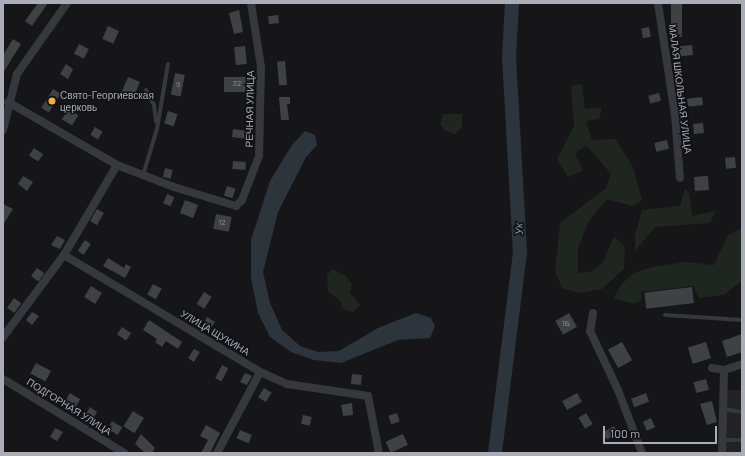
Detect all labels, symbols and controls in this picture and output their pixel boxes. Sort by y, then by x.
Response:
street label: МАЛАЯ ШКОЛЬНАЯ УЛИЦА [666,24,694,154]
street label: РЕЧНАЯ УЛИЦА [243,70,257,148]
house number: 32 [233,79,241,89]
house number: 9 [176,80,180,90]
place label: Свято-Георгиевская церковь [60,89,154,112]
marker: Свято-Георгиевская церковь [47,96,57,106]
house number: 12 [218,218,226,228]
water label: Ук [512,223,526,235]
street label: УЛИЦА ЩУКИНА [178,308,252,358]
house number: 1Б [562,319,570,329]
street label: ПОДГОРНАЯ УЛИЦА [24,376,114,438]
scale bar [605,418,719,444]
text: 100 m [610,426,640,440]

